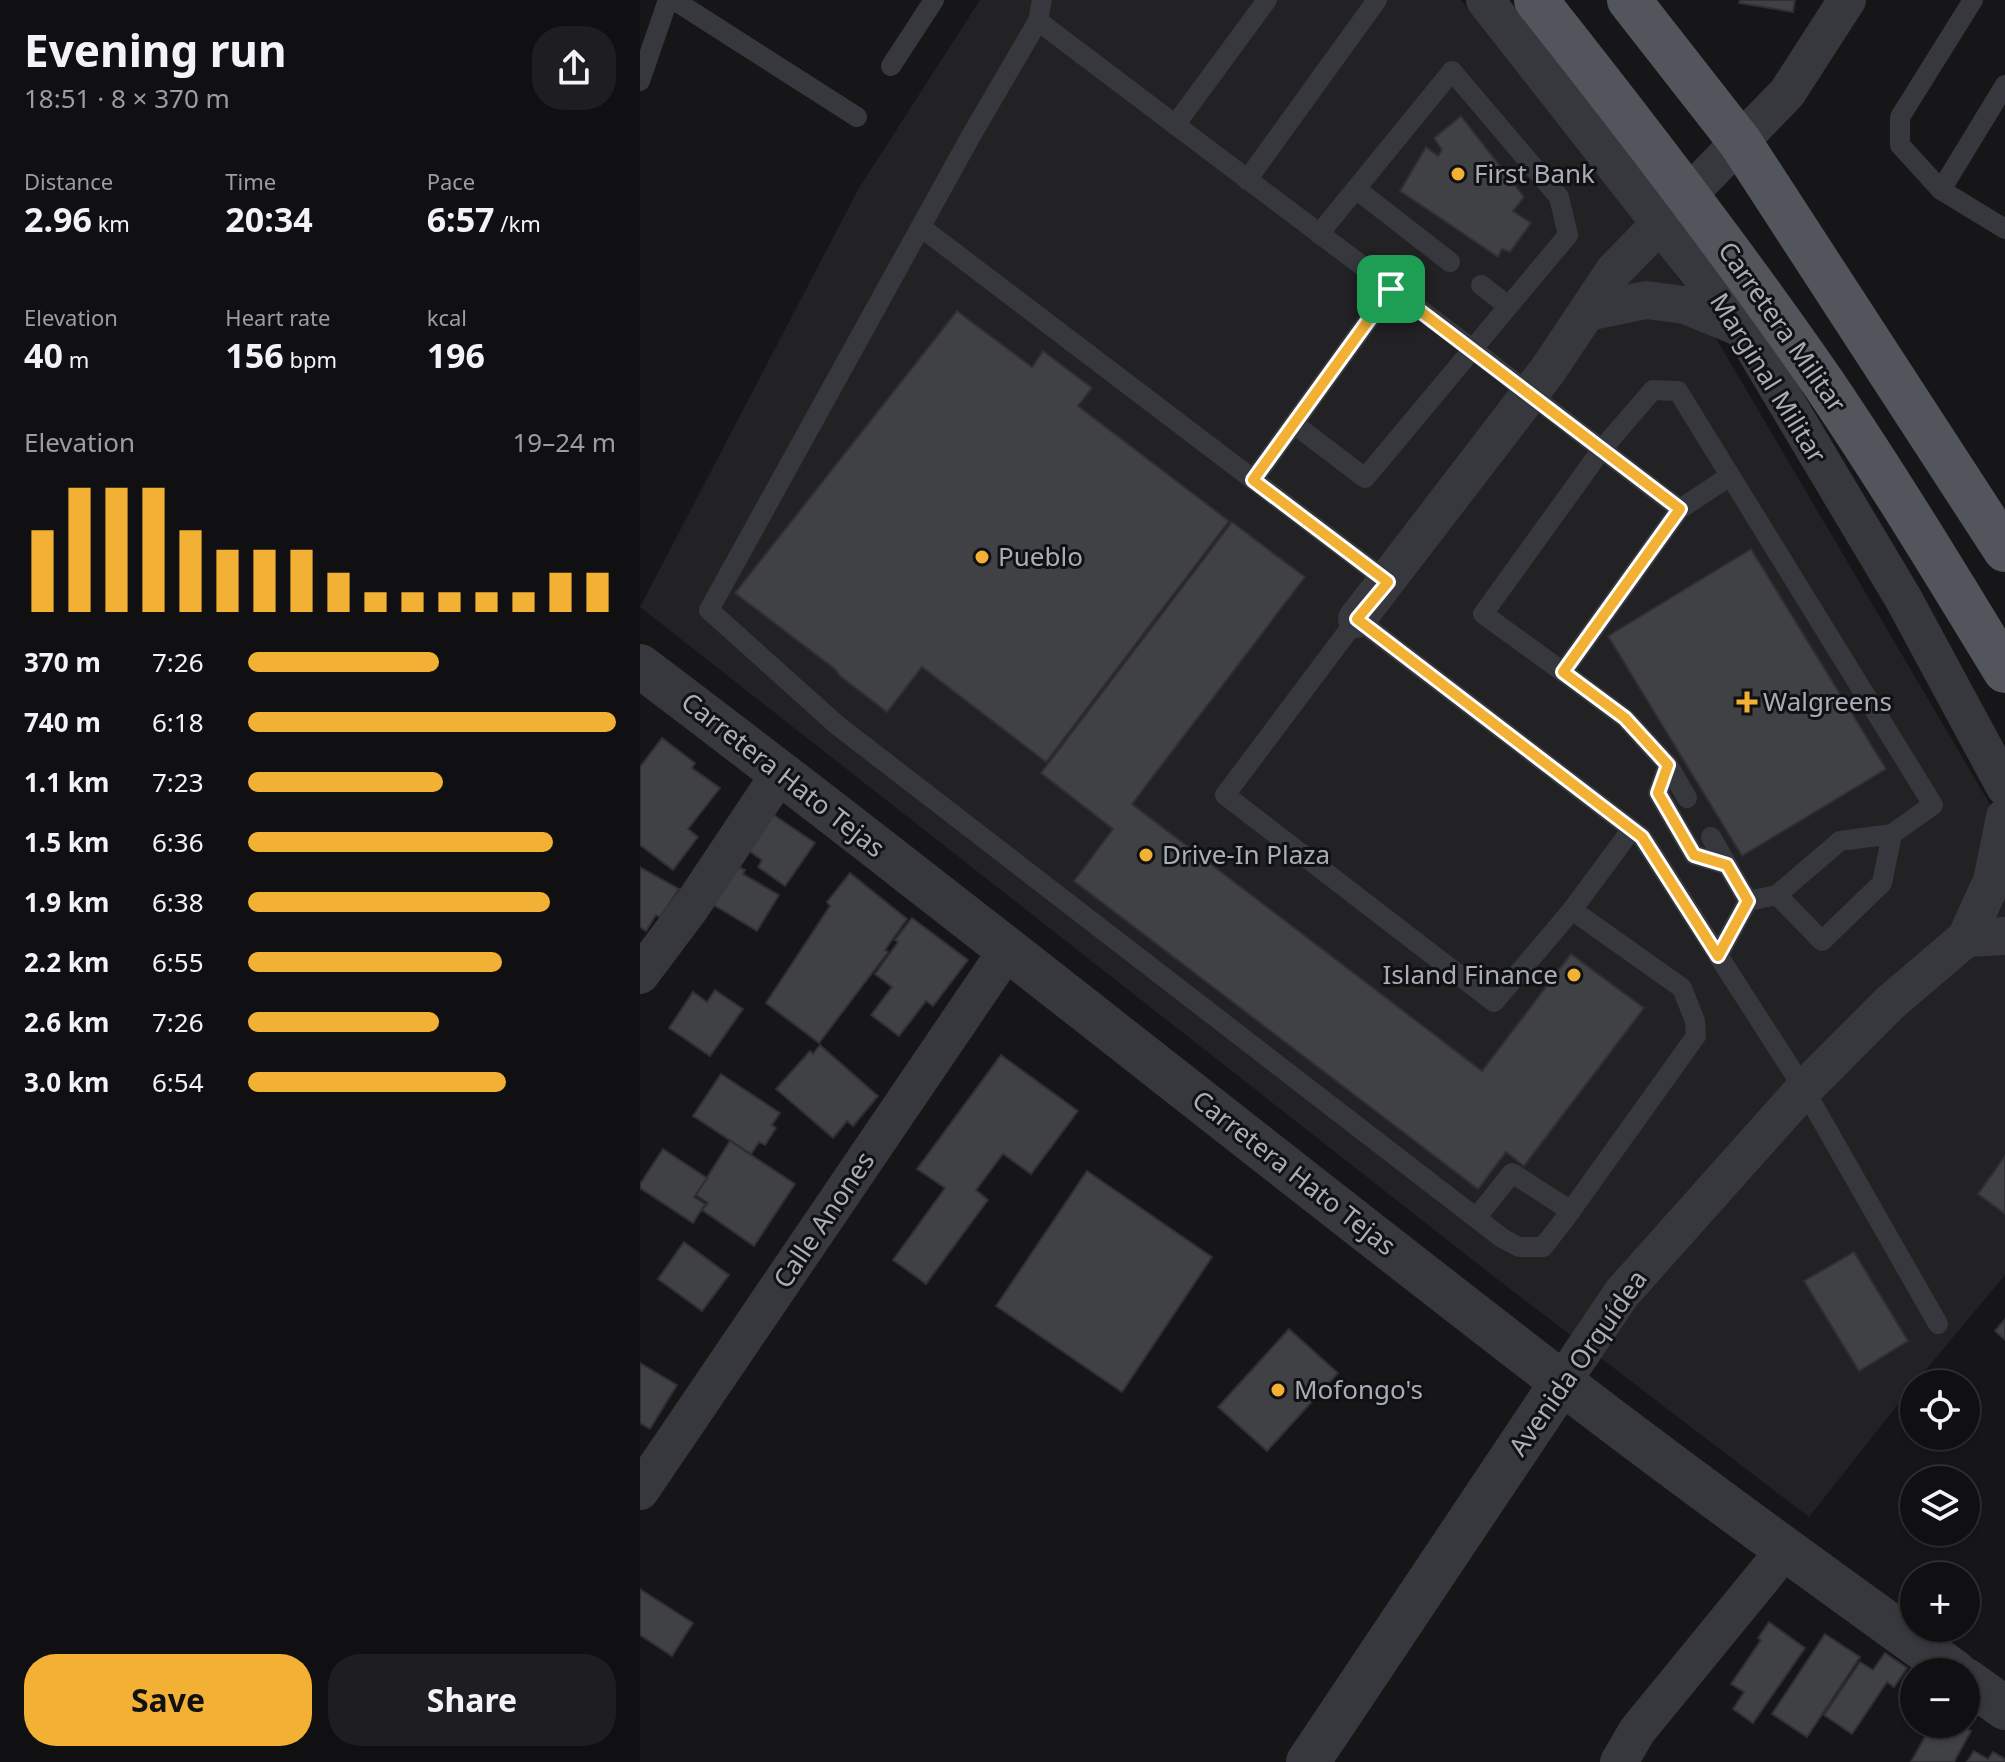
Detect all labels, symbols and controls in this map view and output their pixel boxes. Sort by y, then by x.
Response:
text: Evening run [24,20,287,80]
button: share [532,26,616,110]
text: 18:51 · 8 × 370 m [24,80,230,116]
place label: First Bank [1474,155,1595,191]
marker: First Bank [1449,165,1467,183]
text: Distance [24,166,113,196]
text: Time [225,166,276,196]
text: Pace [427,166,475,196]
text: 2.96 [24,196,92,242]
text: 20:34 [225,196,313,242]
text: 6:57 [427,196,495,242]
text: km [92,208,130,238]
text: /km [495,208,541,238]
street label: Carretera Militar [1711,234,1855,419]
pin [1357,255,1425,323]
icon: arrive [1369,267,1413,311]
street label: Marginal Militar [1702,286,1836,469]
text: Elevation [24,302,118,332]
text: Heart rate [225,302,330,332]
text: kcal [427,302,467,332]
text: 40 [24,332,63,378]
text: 156 [225,332,284,378]
text: 196 [427,332,485,378]
text: m [63,344,89,374]
text: bpm [284,344,337,374]
text: Elevation [24,424,135,460]
text: 19–24 m [512,424,616,460]
place label: Pueblo [998,538,1083,574]
marker: Pueblo [973,548,991,566]
text: 370 m [24,644,101,680]
text: 7:26 [152,644,204,680]
street label: Carretera Hato Tejas [674,683,893,865]
place label: Walgreens [1763,683,1892,719]
marker: Walgreens [1738,693,1756,711]
text: 740 m [24,704,101,740]
text: 6:18 [152,704,204,740]
text: 1.1 km [24,764,109,800]
text: 7:23 [152,764,204,800]
text: 1.5 km [24,824,109,860]
text: 6:36 [152,824,204,860]
place label: Drive-In Plaza [1162,836,1330,872]
marker: Drive-In Plaza [1137,846,1155,864]
text: 1.9 km [24,884,109,920]
text: 6:38 [152,884,204,920]
text: 2.2 km [24,944,109,980]
text: 6:55 [152,944,204,980]
place label: Island Finance [1383,956,1558,992]
marker: Island Finance [1565,966,1583,984]
text: 2.6 km [24,1004,109,1040]
text: 7:26 [152,1004,204,1040]
text: 3.0 km [24,1064,109,1100]
text: 6:54 [152,1064,204,1100]
street label: Carretera Hato Tejas [1185,1081,1404,1263]
street label: Calle Anones [764,1144,882,1295]
street label: Avenida Orquídea [1500,1262,1655,1463]
map controls [1900,1370,1980,1738]
button: locate [1900,1370,1980,1450]
place label: Mofongo's [1294,1371,1423,1407]
marker: Mofongo's [1269,1381,1287,1399]
button: layers [1900,1466,1980,1546]
button: + [1900,1562,1980,1642]
button: Save [24,1654,312,1746]
button: Share [328,1654,616,1746]
button: − [1900,1658,1980,1738]

